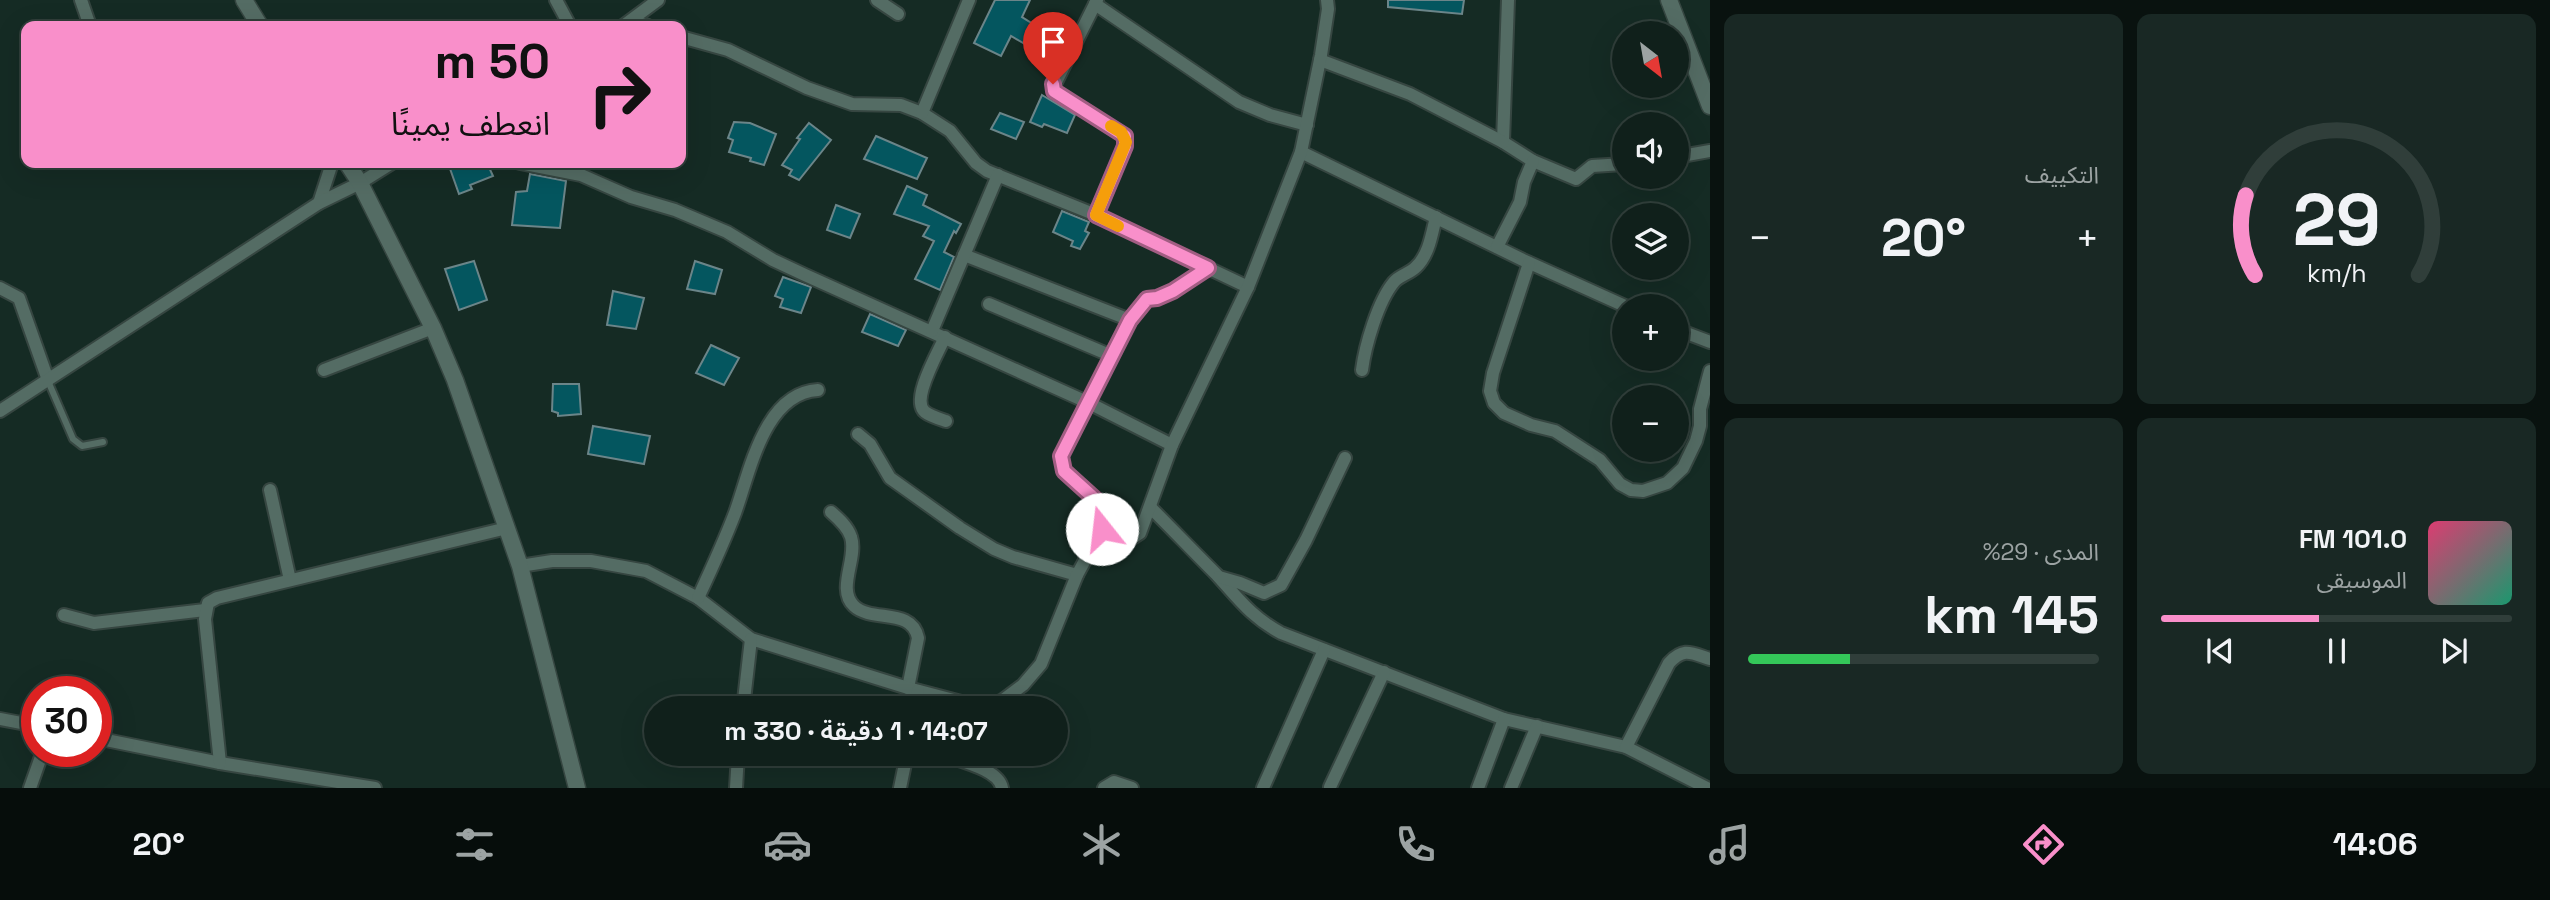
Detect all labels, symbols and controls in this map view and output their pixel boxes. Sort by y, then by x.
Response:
pin [1023,12.0,1083,84]
north arrow [1612,21,1689,98]
map controls [1612,21,1689,462]
icon: arrive [1034,23,1072,61]
text: 50 m [435,30,550,92]
icon: right [574,49,665,140]
text: انعطف يمينًا [391,104,550,144]
button: sound [1612,112,1689,189]
text: التكييف [2025,160,2099,190]
text: 29 [2293,173,2380,266]
button: layers [1612,203,1689,280]
text: 20° [1881,205,1966,271]
text: − [1748,214,1772,262]
text: + [2075,214,2099,262]
text: km/h [2307,257,2366,289]
button: + [1612,294,1689,371]
button: − [1612,385,1689,462]
position arrow [1065,492,1139,566]
text: 101.0 FM [2299,522,2407,556]
text: المدى · 29% [1983,537,2099,567]
text: الموسيقى [2316,565,2407,595]
text: 145 km [1924,582,2099,648]
icon: previous [2201,632,2239,670]
icon: pause [2318,632,2356,670]
icon: next [2435,632,2473,670]
speed limit sign: 30 [21,676,112,767]
text: 14:07 · 1 دقيقة · 330 m [724,714,988,748]
icon: filters [450,820,499,869]
icon: car [763,820,812,869]
icon: climate [1077,820,1126,869]
icon: phone [1391,820,1440,869]
icon: music [1705,820,1754,869]
icon: directions [2019,820,2068,869]
text: 20° [132,824,185,864]
text: 14:06 [2333,824,2418,864]

